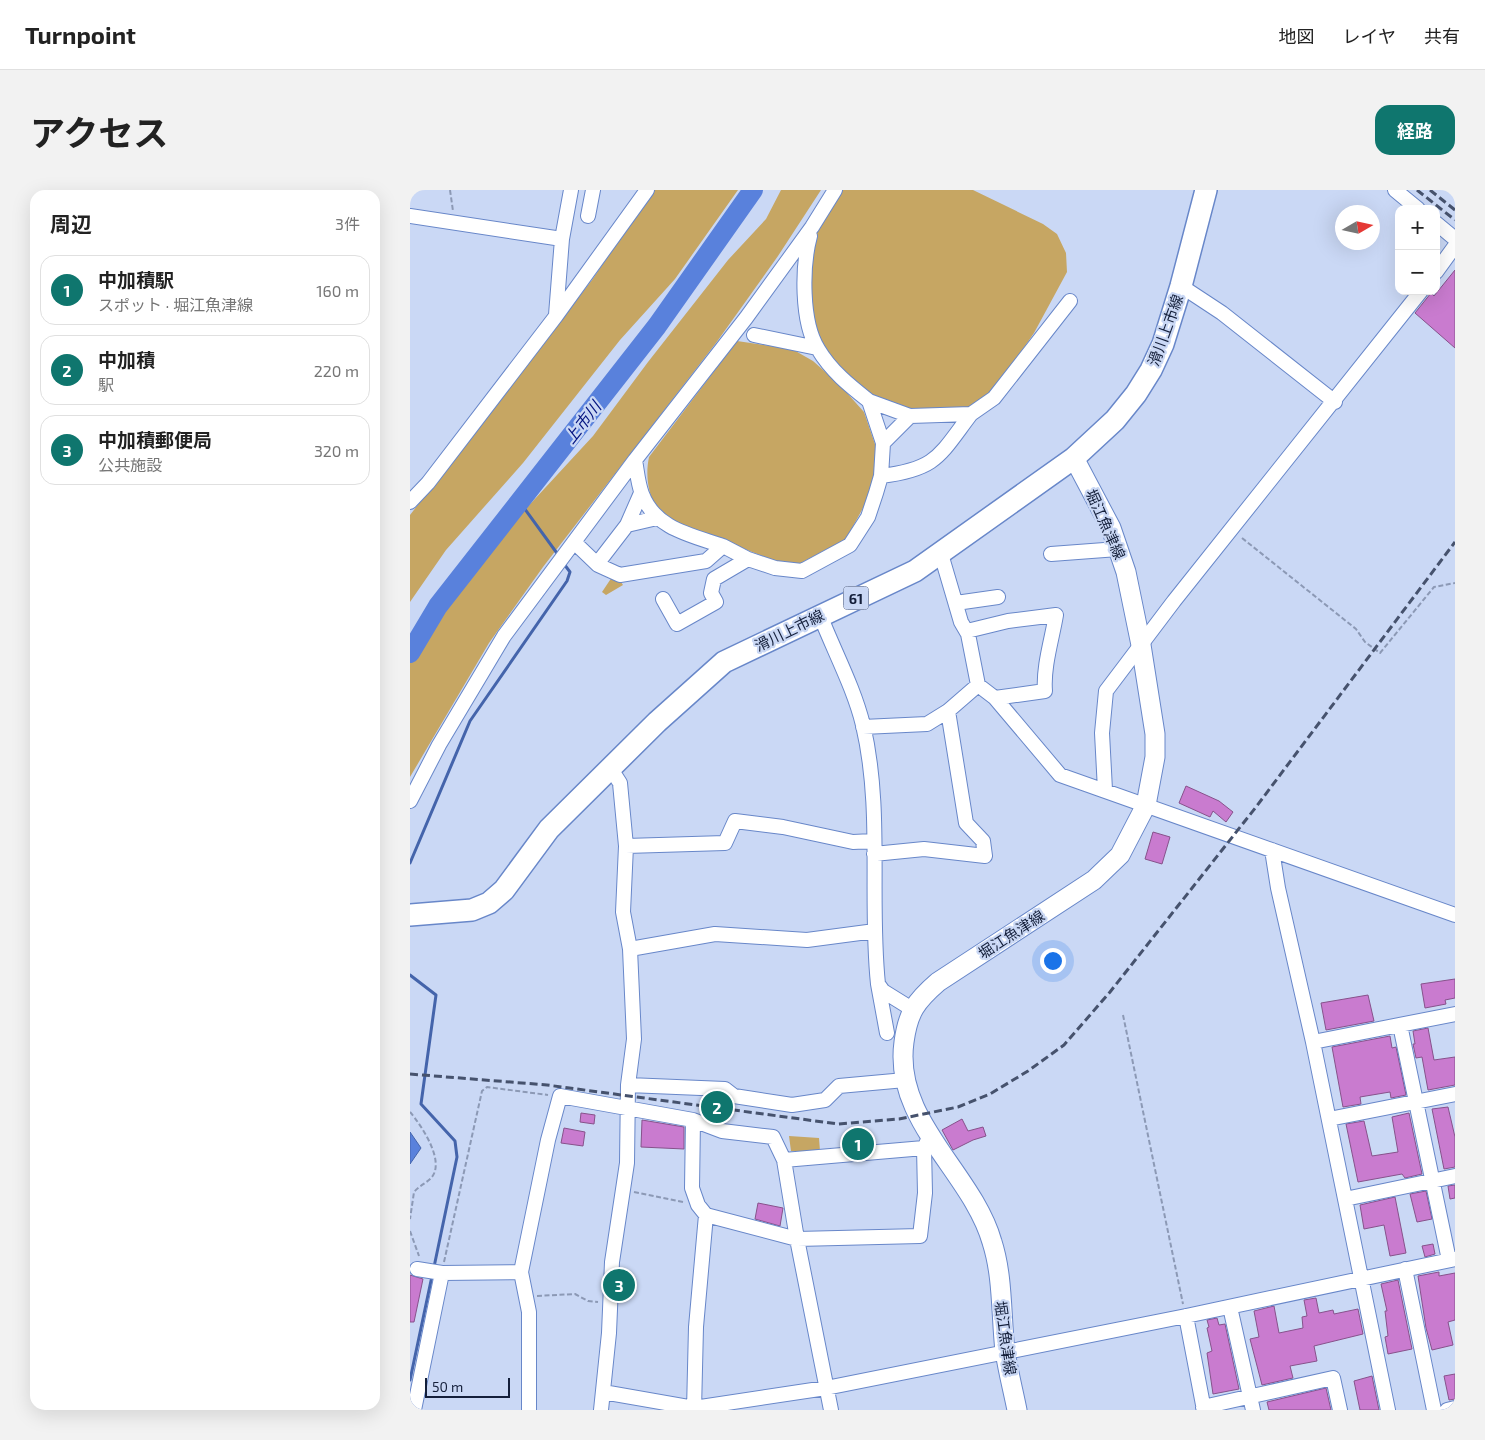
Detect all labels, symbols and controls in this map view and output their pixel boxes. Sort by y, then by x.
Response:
text: Turnpoint [25,20,136,49]
text: 地図 [1279,25,1315,47]
text: レイヤ [1343,25,1396,47]
text: 共有 [1424,25,1460,47]
button: 経路 [1375,105,1455,155]
text: アクセス [30,111,168,153]
north arrow [1335,205,1380,250]
map controls [1395,205,1440,295]
button: + [1395,205,1440,250]
text: 周辺 [50,211,92,236]
text: 3件 [335,214,360,233]
button: − [1395,250,1440,295]
text: 中加積駅 [98,268,174,291]
text: 1 [64,281,70,300]
text: 160 m [316,281,359,300]
street label: 滑川上市線 [1144,292,1186,368]
text: スポット · 堀江魚津線 [98,295,253,314]
text: 中加積 [98,348,155,371]
text: 2 [62,361,72,380]
text: 220 m [314,361,359,380]
text: 駅 [98,375,114,394]
water label: 上市川 [560,396,605,447]
text: 中加積郵便局 [98,428,212,451]
text: 3 [62,441,72,460]
text: 320 m [314,441,359,460]
text: 公共施設 [98,455,162,474]
street label: 堀江魚津線 [1083,486,1129,562]
road number: 61 [844,586,868,609]
street label: 滑川上市線 [751,605,827,655]
street label: 堀江魚津線 [975,906,1047,962]
your location [1040,948,1066,974]
pin: 2 [701,1088,733,1126]
pin: 1 [842,1125,874,1163]
pin: 3 [603,1266,635,1304]
street label: 堀江魚津線 [992,1300,1020,1376]
scale bar [425,1375,510,1398]
text: 50 m [432,1378,463,1395]

